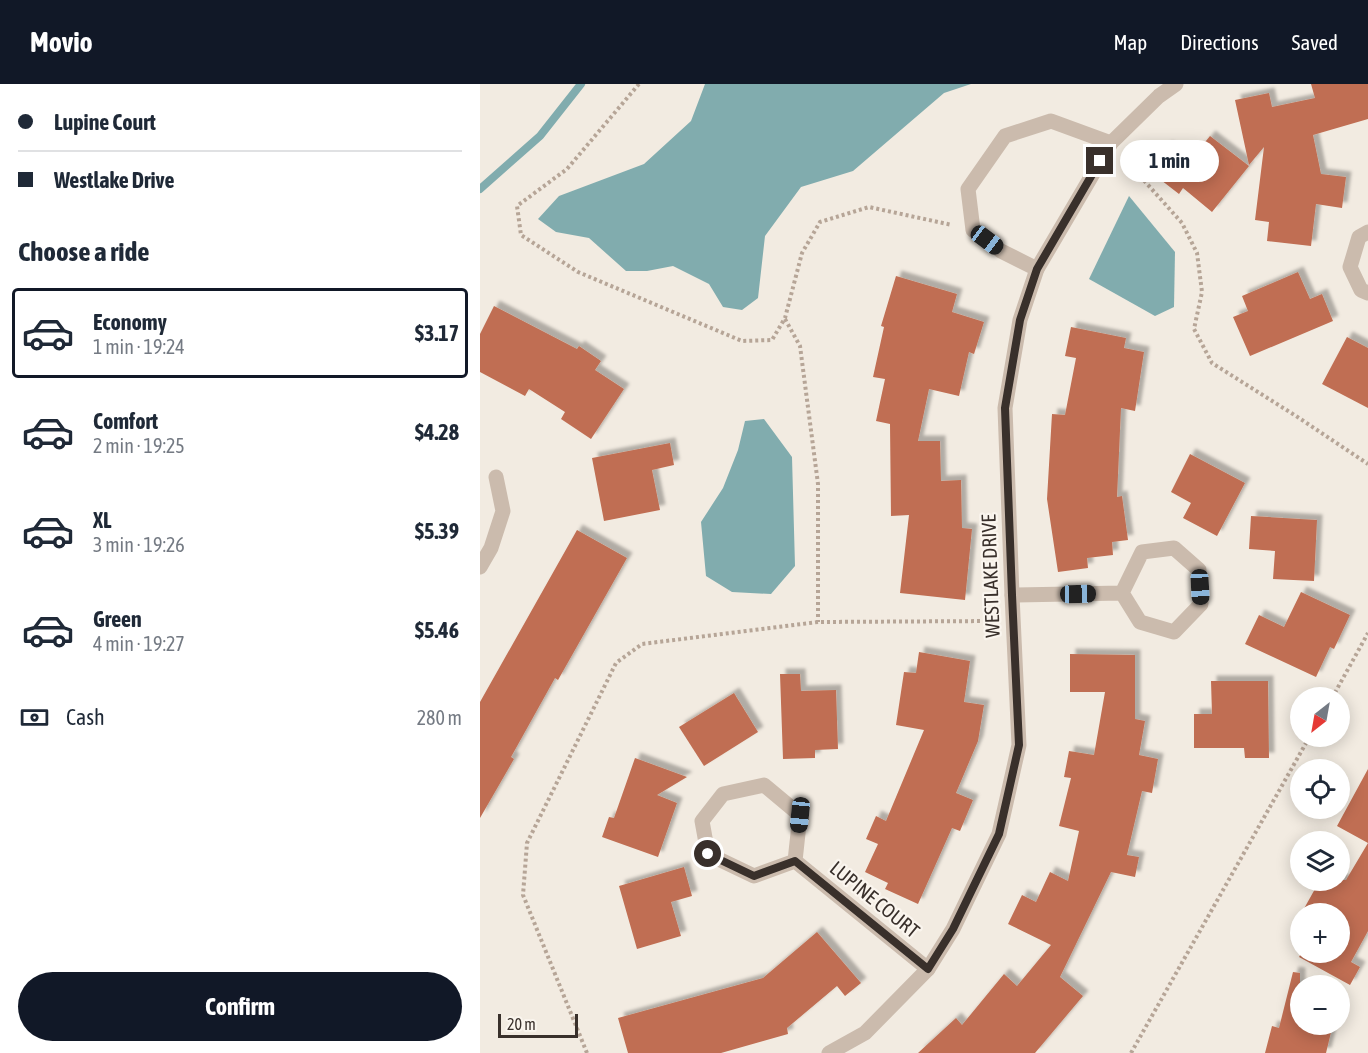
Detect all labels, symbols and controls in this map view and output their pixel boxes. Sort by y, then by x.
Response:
text: Movio [30,26,93,58]
text: Map [1113,30,1147,54]
text: Directions [1180,30,1259,54]
text: Saved [1292,30,1338,54]
text: Lupine Court [54,109,156,135]
callout: 1 min [1121,140,1220,182]
route end [1086,147,1113,174]
text: 1 min [1149,149,1190,172]
text: Westlake Drive [54,167,174,193]
car [967,222,1007,258]
text: Choose a ride [18,236,150,267]
icon: car [21,306,75,360]
text: Economy [93,309,167,335]
text: $3.17 [415,320,459,346]
text: 1 min · 19:24 [93,335,185,358]
icon: car [21,405,75,459]
text: Comfort [93,408,158,434]
text: $4.28 [415,419,459,445]
text: 2 min · 19:25 [93,434,185,457]
icon: car [21,504,75,558]
text: XL [93,507,111,533]
street label: WESTLAKE DRIVE [976,513,1004,638]
text: $5.39 [415,518,459,544]
text: 3 min · 19:26 [93,533,185,556]
car [1190,569,1210,605]
car [1060,585,1096,603]
icon: car [21,603,75,657]
text: Green [93,606,142,632]
text: $5.46 [415,617,459,643]
text: 4 min · 19:27 [93,632,185,655]
north arrow [1290,687,1350,747]
map controls [1290,687,1350,1035]
icon: cash [18,701,51,734]
text: Cash [66,704,105,730]
text: 280 m [417,706,462,729]
button: locate [1290,759,1350,819]
car [789,796,811,834]
button: layers [1290,831,1350,891]
route start [694,840,721,867]
street label: LUPINE COURT [826,856,925,942]
button: + [1290,903,1350,963]
button: Confirm [18,972,462,1041]
button: − [1290,975,1350,1035]
scale bar [498,1011,578,1038]
text: 20 m [507,1015,536,1033]

